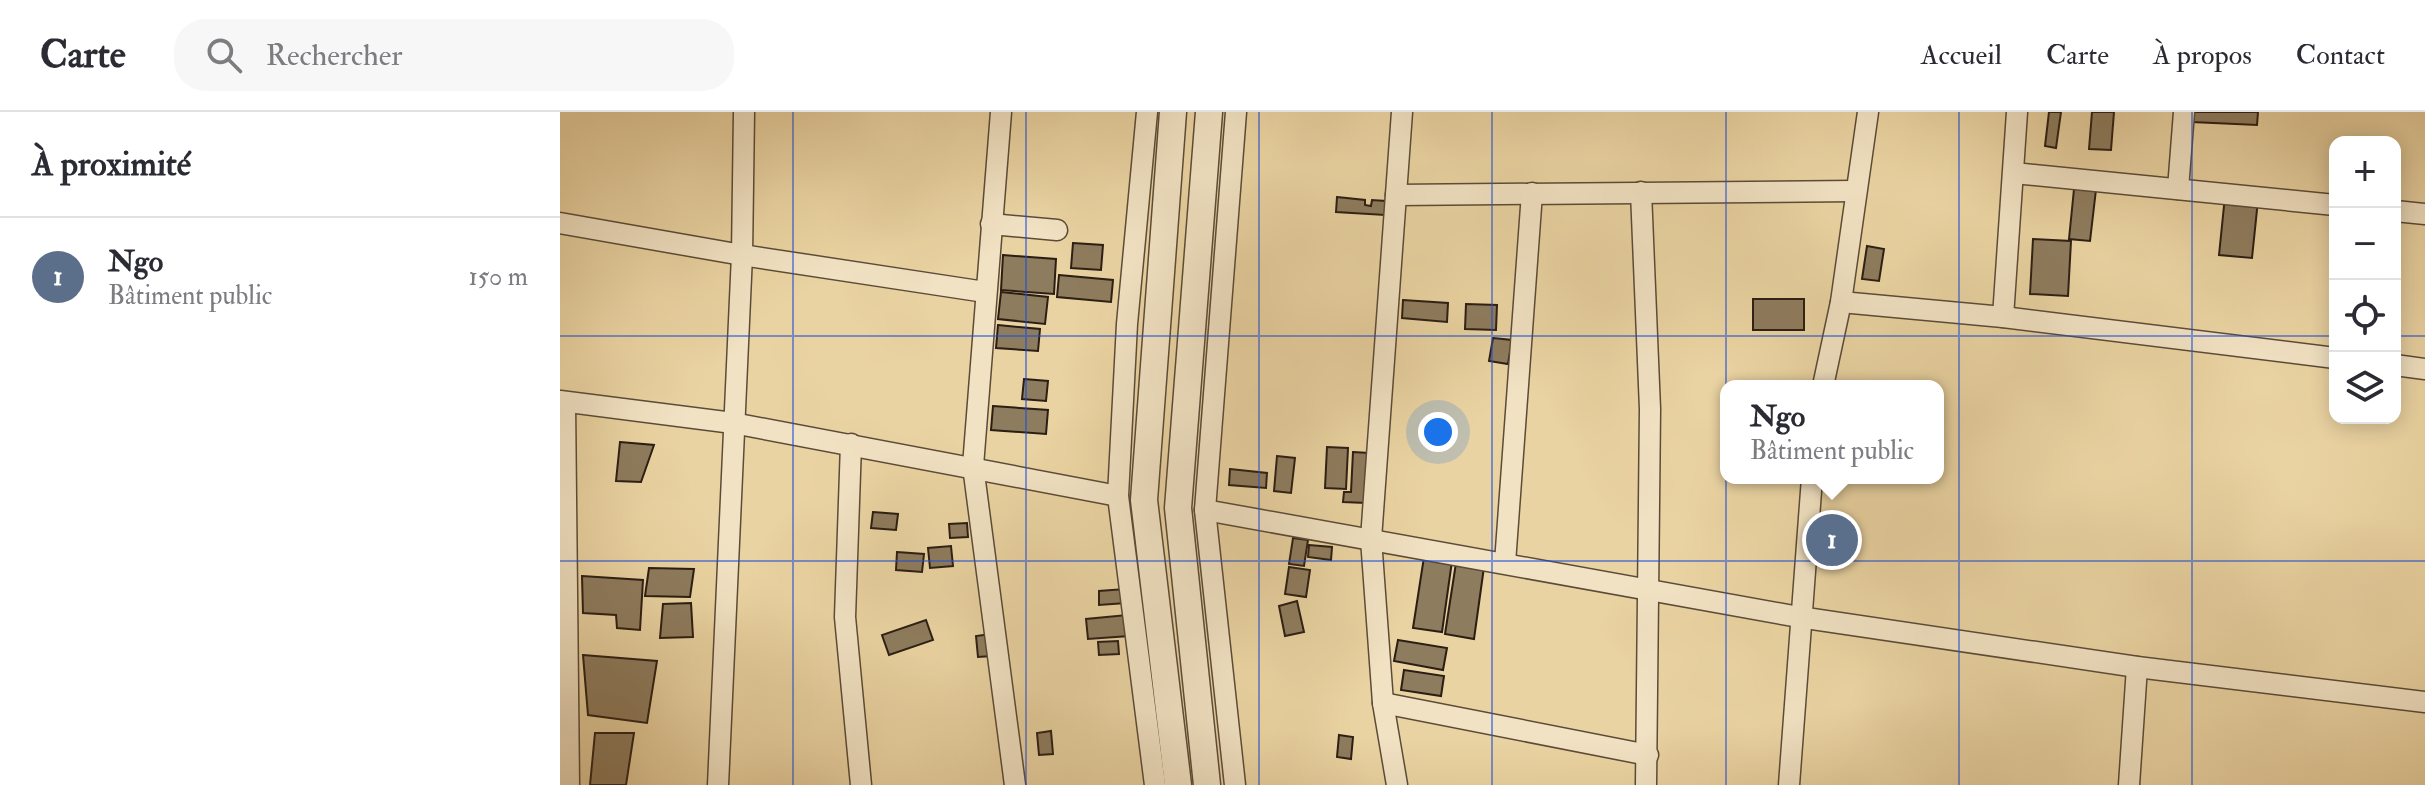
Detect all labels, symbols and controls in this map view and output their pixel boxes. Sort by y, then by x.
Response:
search box [174,19,734,91]
text: Carte [40,31,126,79]
icon: search [202,33,246,77]
text: Rechercher [266,37,402,74]
text: Accueil [1921,38,2002,73]
text: Carte [2046,38,2109,73]
text: À propos [2153,38,2252,73]
text: Contact [2296,38,2385,73]
map controls [2329,136,2401,424]
button: + [2329,136,2401,208]
text: À proximité [32,143,191,186]
button: − [2329,208,2401,280]
text: Ngo [108,243,163,280]
text: 1 [53,261,63,293]
text: 150 m [469,261,528,293]
text: Bâtiment public [108,280,272,312]
button: locate [2329,280,2401,352]
button: layers [2329,352,2401,424]
popup [1720,380,1944,484]
text: Ngo [1750,398,1805,435]
your location [1418,412,1458,452]
text: Bâtiment public [1750,435,1914,467]
pin: 1 [1806,510,1858,570]

